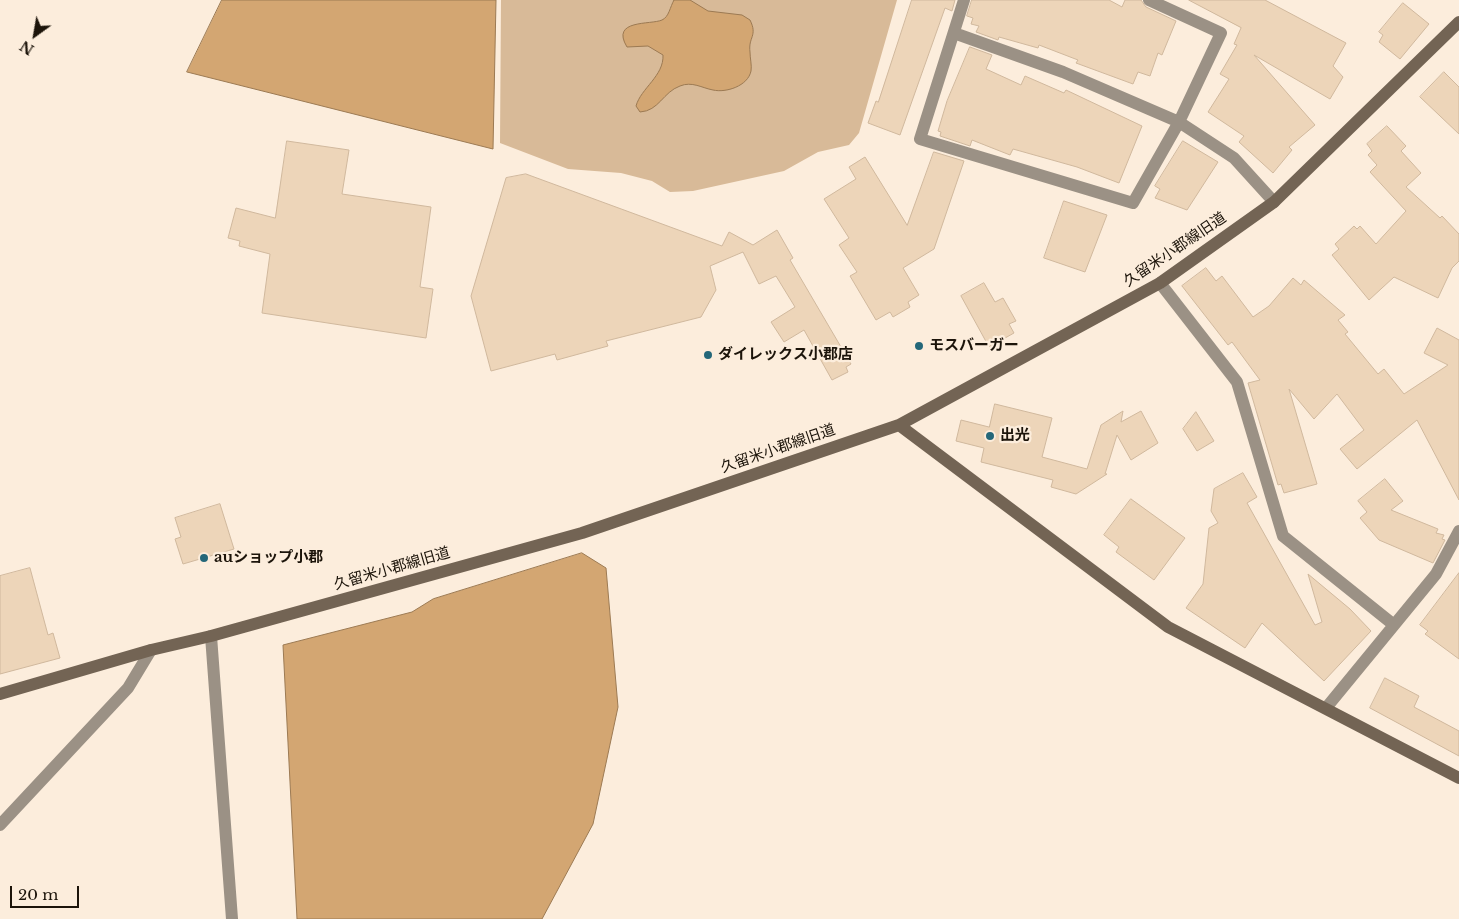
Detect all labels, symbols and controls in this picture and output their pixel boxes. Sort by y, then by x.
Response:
north arrow [10,10,60,60]
text: N [17,37,37,59]
street label: 久留米小郡線旧道 [1120,209,1230,291]
place label: モスバーガー [929,337,1019,355]
marker: モスバーガー [913,340,925,352]
place label: ダイレックス小郡店 [718,346,853,364]
marker: ダイレックス小郡店 [702,349,714,361]
street label: 久留米小郡線旧道 [718,421,838,477]
place label: 出光 [1000,427,1030,445]
marker: 出光 [984,430,996,442]
street label: 久留米小郡線旧道 [332,544,452,594]
place label: auショップ小郡 [214,549,323,567]
marker: auショップ小郡 [198,552,210,564]
scale bar [12,876,81,908]
text: 20 m [18,885,58,904]

